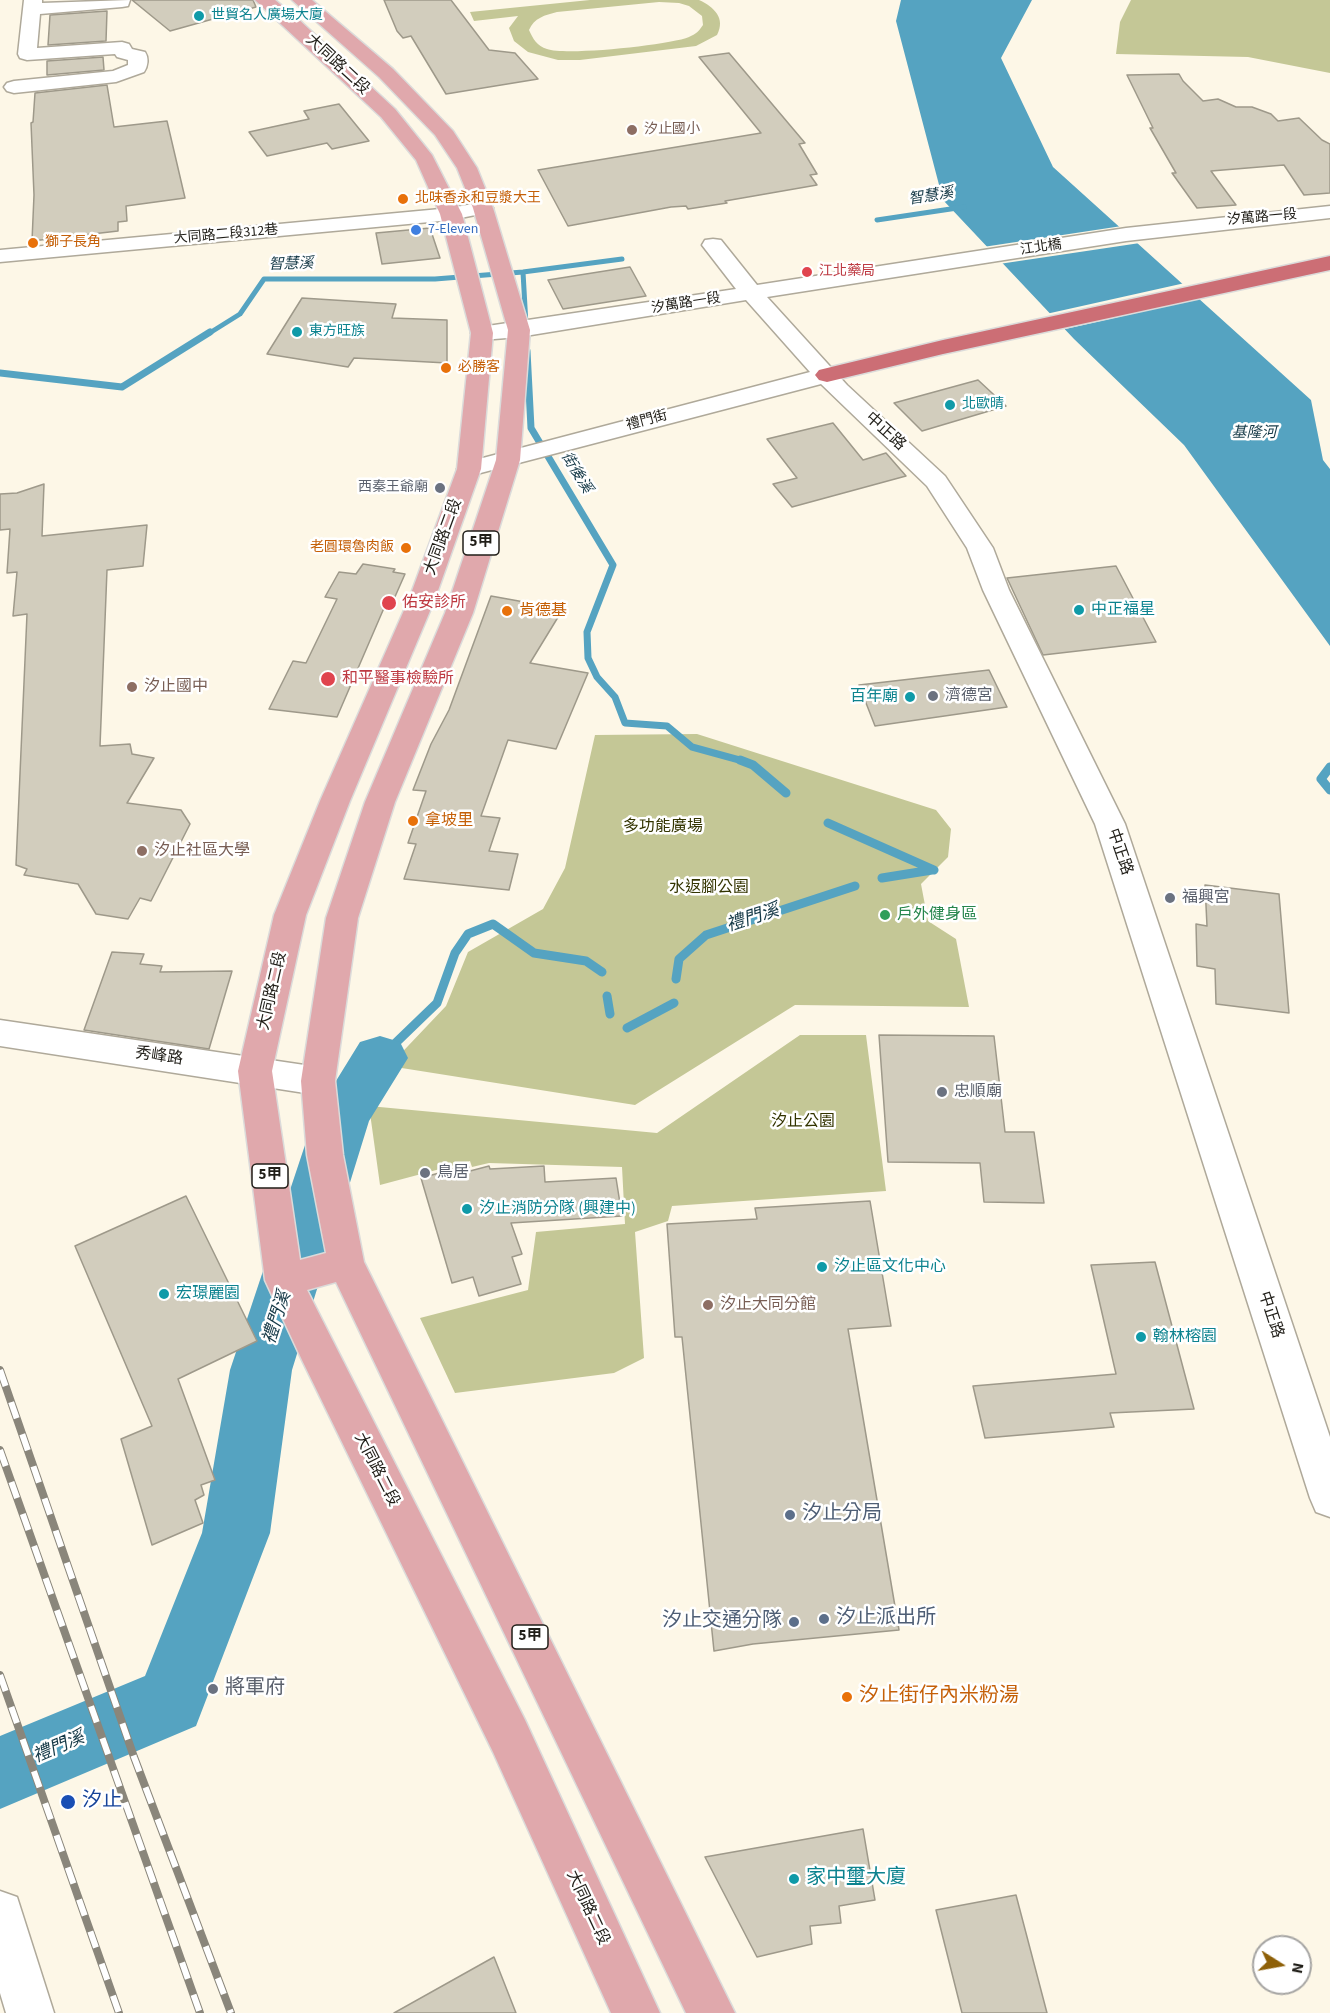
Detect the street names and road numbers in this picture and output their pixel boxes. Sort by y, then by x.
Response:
street label: 大同路二段 [301,31,373,99]
street label: 汐萬路一段 [1226,207,1298,229]
street label: 大同路二段312巷 [173,222,279,248]
street label: 江北橋 [1019,237,1063,259]
street label: 汐萬路一段 [650,290,722,318]
street label: 禮門街 [625,407,669,435]
street label: 中正路 [861,409,909,455]
street label: 大同路二段 [421,496,467,578]
road number: 5甲 [463,531,499,555]
street label: 中正路 [1102,826,1136,878]
street label: 大同路二段 [255,950,291,1032]
street label: 秀峰路 [134,1044,184,1070]
road number: 5甲 [252,1164,288,1188]
street label: 中正路 [1253,1289,1287,1341]
street label: 大同路二段 [349,1430,403,1510]
road number: 5甲 [512,1625,548,1649]
street label: 大同路二段 [561,1868,613,1948]

